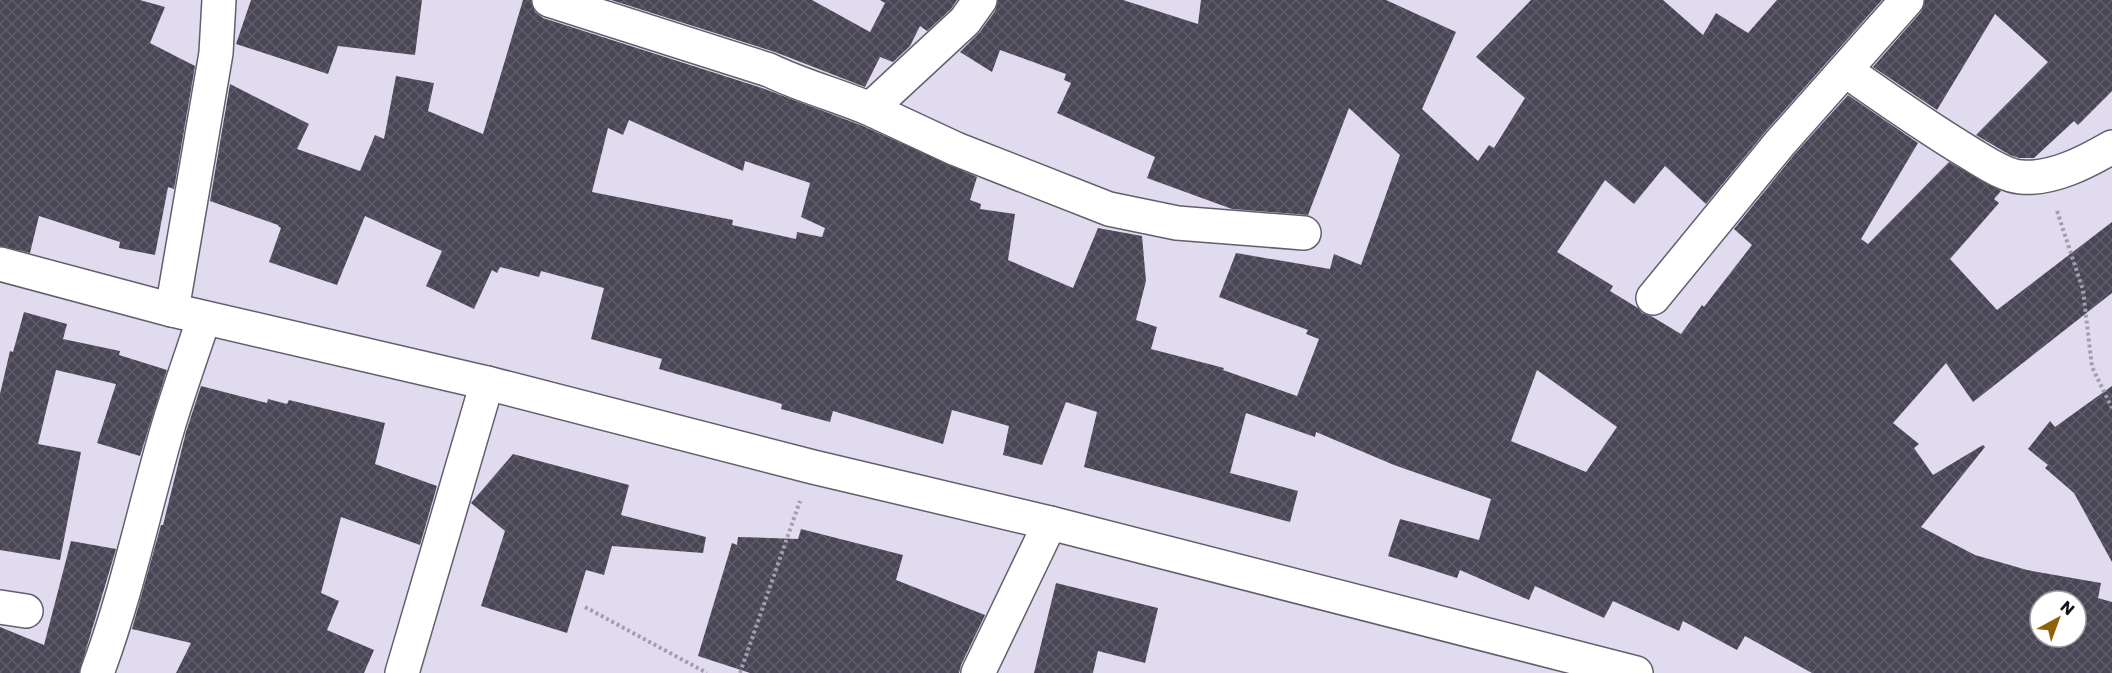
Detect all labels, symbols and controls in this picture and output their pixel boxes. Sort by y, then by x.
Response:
north arrow [2028,589,2088,649]
text: N [2055,595,2080,621]

